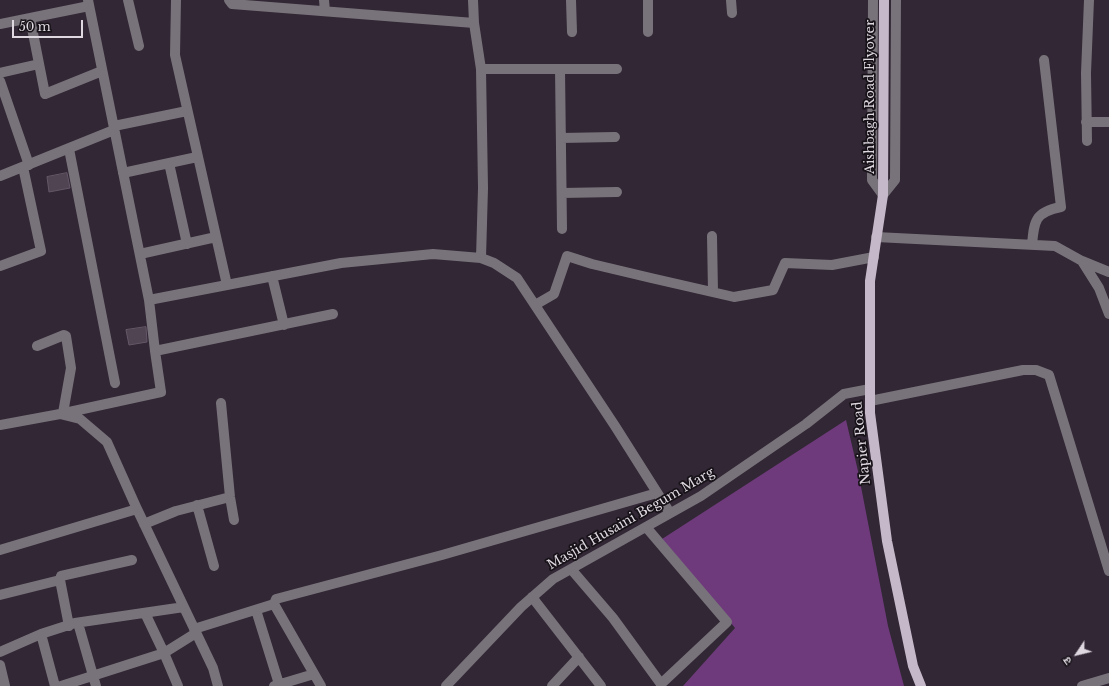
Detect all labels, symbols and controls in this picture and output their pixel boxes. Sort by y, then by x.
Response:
scale bar [14,12,85,38]
text: 50 m [19,19,51,34]
street label: Aishbagh Road Flyover [862,20,878,174]
street label: Napier Road [850,401,874,485]
street label: Masjid Husaini Begum Marg [545,465,717,573]
north arrow [1057,634,1097,674]
text: उ [1060,654,1075,668]

